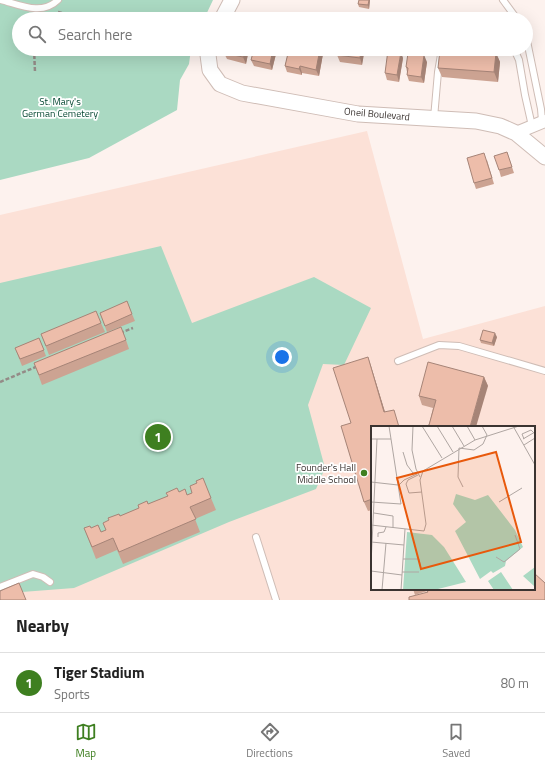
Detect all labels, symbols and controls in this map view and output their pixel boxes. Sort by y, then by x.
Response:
search box [12,12,533,56]
icon: search [26,23,48,45]
text: Search here [58,23,132,46]
park label: St. Mary's German Cemetery [22,94,98,121]
street label: Oneil Boulevard [343,104,411,124]
your location [272,347,292,367]
pin: 1 [145,422,171,452]
inset map [371,426,535,590]
place label: Founder's Hall Middle School [296,460,356,487]
marker: Founder's Hall Middle School [359,468,369,478]
text: Nearby [16,613,69,639]
text: Tiger Stadium [54,661,145,684]
text: 1 [25,673,33,693]
text: 80 m [501,673,529,693]
text: Sports [54,684,90,704]
tab: Map [75,721,97,761]
tab: Directions [246,721,293,761]
tab: Saved [442,721,470,761]

